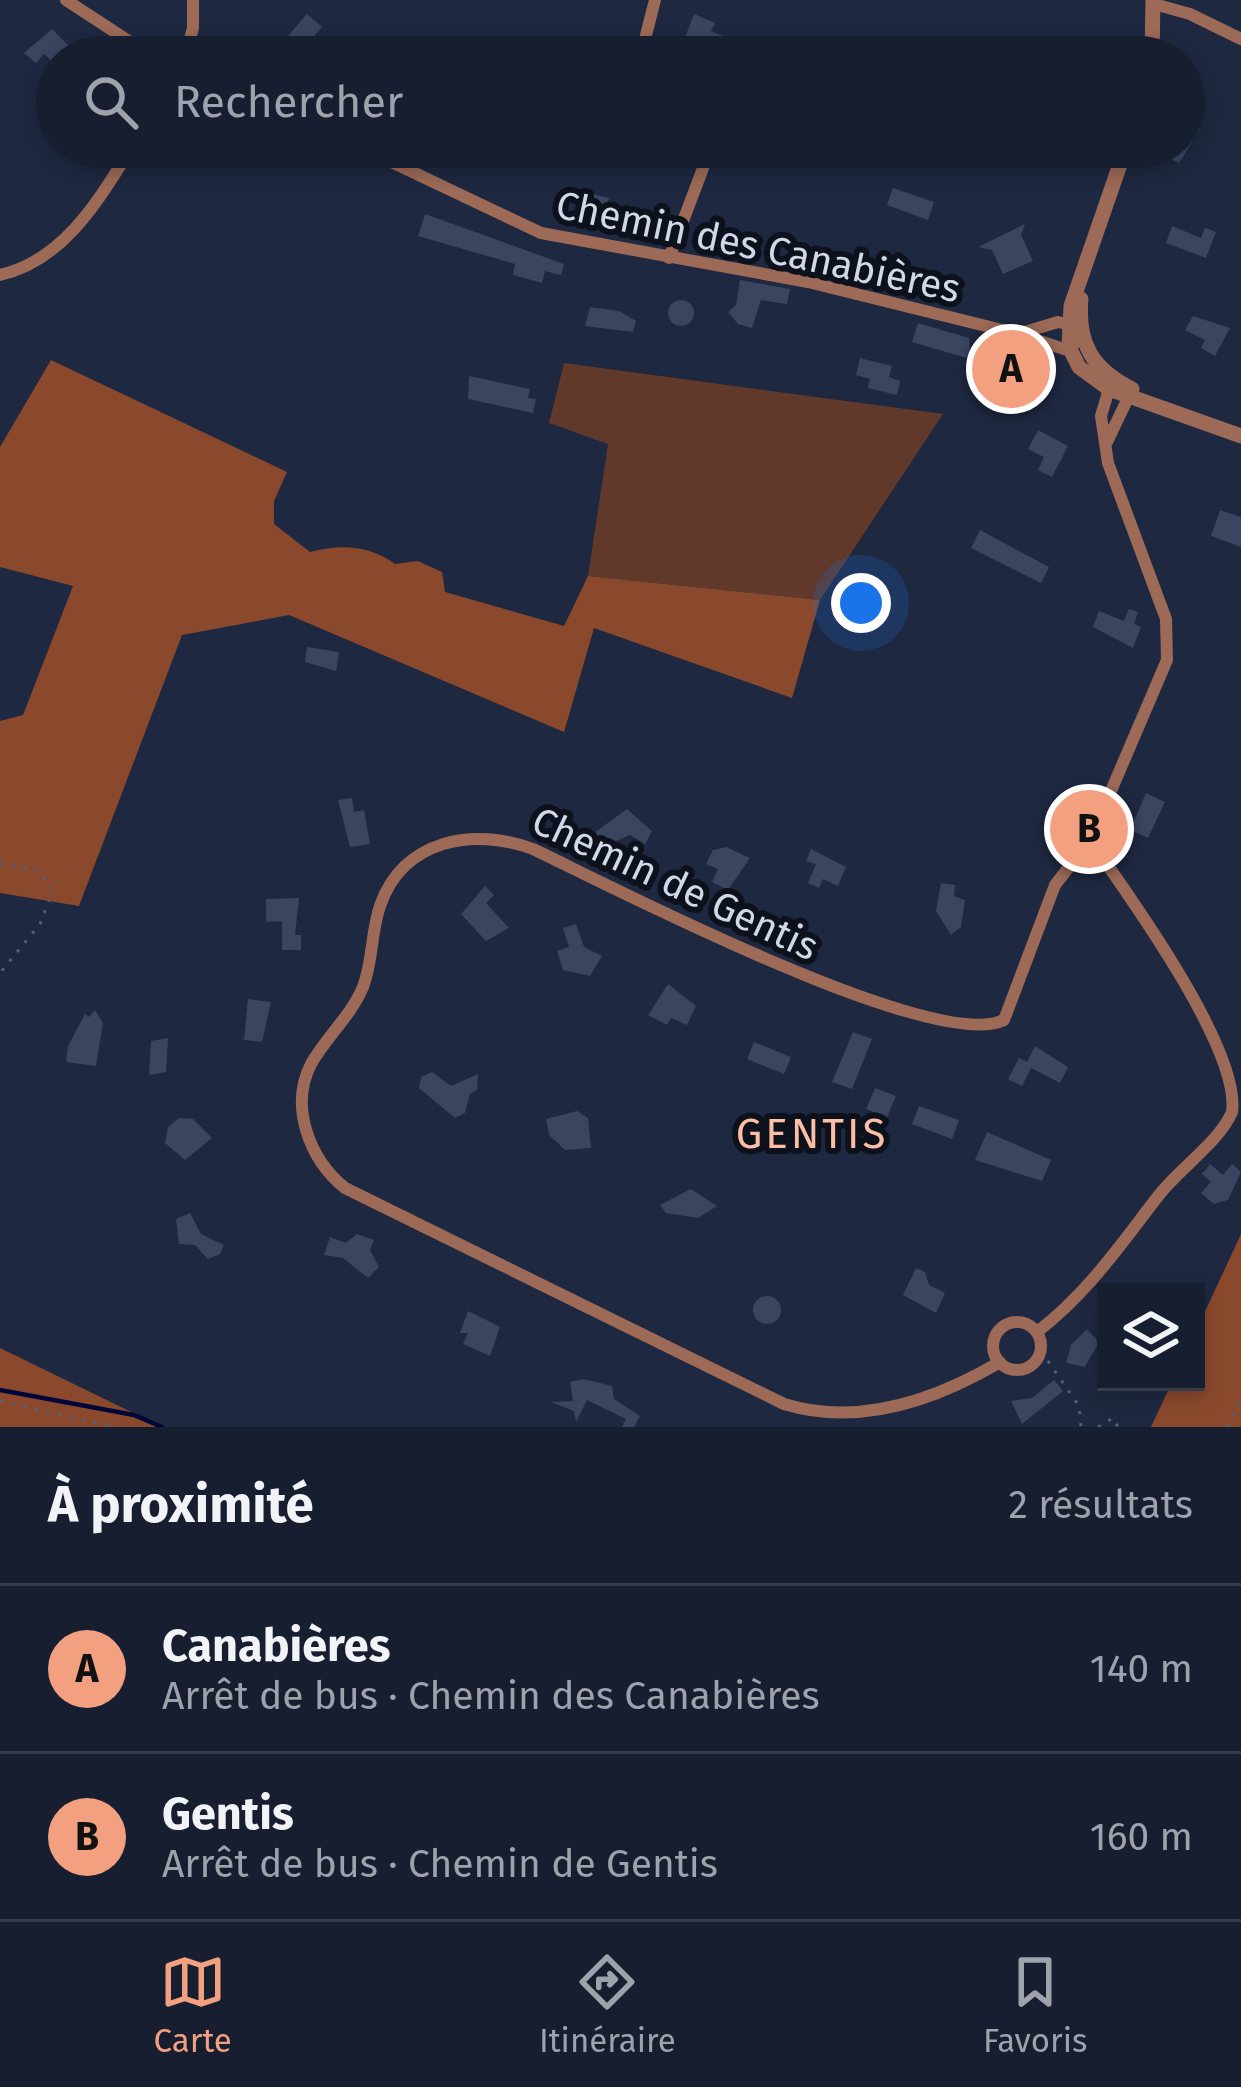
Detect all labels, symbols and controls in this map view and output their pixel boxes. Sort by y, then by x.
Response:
search box [36,36,1205,168]
icon: search [78,69,144,135]
text: Rechercher [174,75,403,129]
street label: Chemin des Canabières [552,182,964,312]
pin: A [972,324,1050,414]
your location [831,573,891,633]
pin: B [1050,784,1128,874]
street label: Chemin de Gentis [525,798,825,970]
district label: GENTIS [736,1109,888,1159]
map controls [1097,1283,1205,1391]
button: layers [1097,1283,1205,1391]
text: À proximité [48,1474,314,1536]
text: 2 résultats [1009,1482,1193,1528]
text: Canabières [162,1619,390,1673]
text: A [75,1646,99,1692]
text: 140 m [1090,1646,1193,1692]
text: Arrêt de bus · Chemin des Canabières [162,1673,820,1719]
text: Gentis [162,1787,294,1841]
text: B [75,1814,99,1860]
text: 160 m [1090,1814,1193,1860]
text: Arrêt de bus · Chemin de Gentis [162,1841,718,1887]
tab: Carte [154,1949,232,2061]
tab: Itinéraire [539,1949,676,2061]
tab: Favoris [983,1949,1087,2061]

